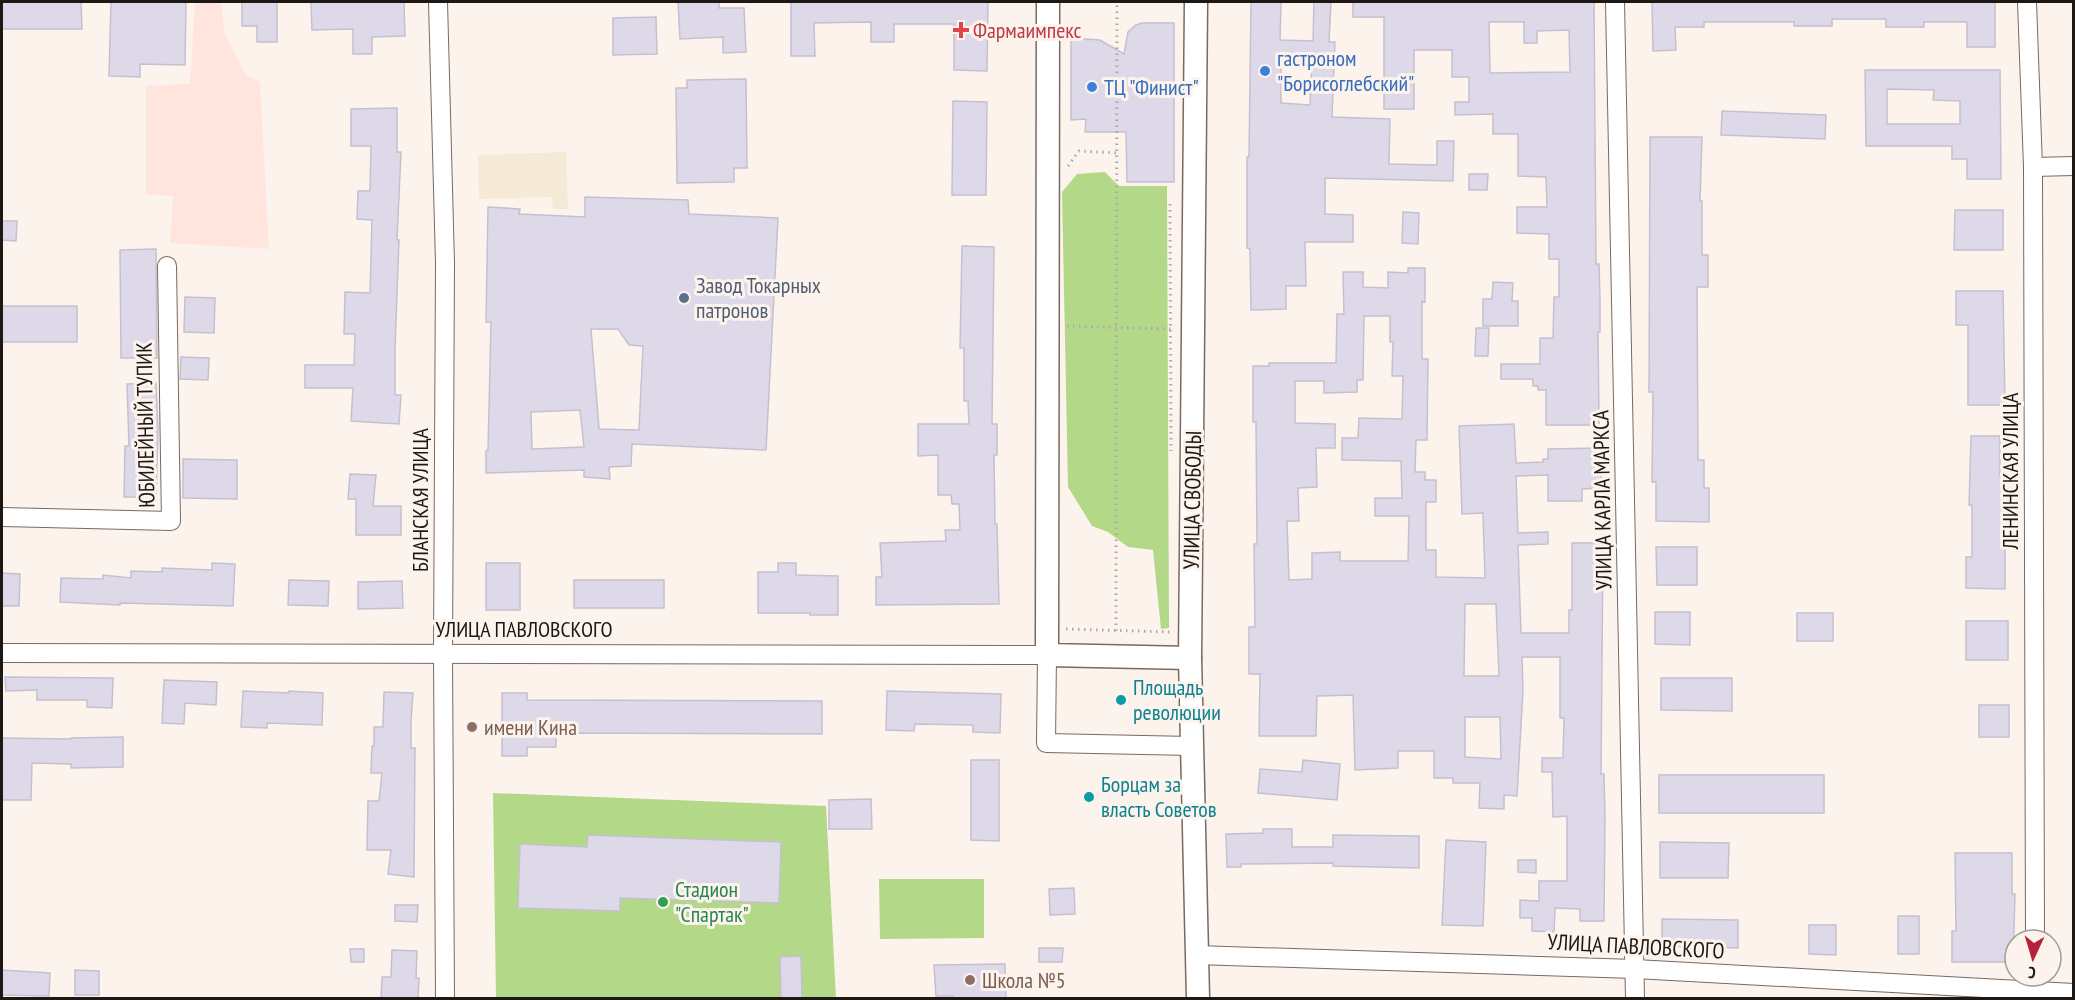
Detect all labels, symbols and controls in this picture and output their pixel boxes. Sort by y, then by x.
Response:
place label: Фармаимпекс [973,16,1082,44]
marker: Фармаимпекс [954,23,968,37]
place label: гастроном "Борисоглебский" [1277,44,1414,97]
marker: гастроном "Борисоглебский" [1258,64,1272,78]
place label: ТЦ "Финист" [1104,73,1199,101]
marker: ТЦ "Финист" [1085,80,1099,94]
place label: Завод Токарных патронов [696,271,821,324]
marker: Завод Токарных патронов [677,291,691,305]
street label: ЮБИЛЕЙНЫЙ ТУПИК [130,342,160,508]
street label: ЛЕНИНСКАЯ УЛИЦА [1996,392,2024,550]
street label: УЛИЦА КАРЛА МАРКСА [1586,409,1618,590]
street label: БЛАНСКАЯ УЛИЦА [406,427,434,572]
street label: УЛИЦА СВОБОДЫ [1177,430,1207,570]
street label: УЛИЦА ПАВЛОВСКОГО [435,615,613,643]
place label: Площадь революции [1133,673,1221,726]
marker: Площадь революции [1114,693,1128,707]
place label: имени Кина [484,713,577,741]
marker: имени Кина [465,720,479,734]
place label: Борцам за власть Советов [1101,770,1217,823]
marker: Борцам за власть Советов [1082,790,1096,804]
place label: Стадион "Спартак" [675,875,749,928]
marker: Стадион "Спартак" [656,895,670,909]
street label: УЛИЦА ПАВЛОВСКОГО [1547,927,1725,965]
north arrow [2003,928,2063,988]
text: С [2027,963,2036,983]
place label: Школа №5 [982,966,1066,994]
marker: Школа №5 [963,973,977,987]

